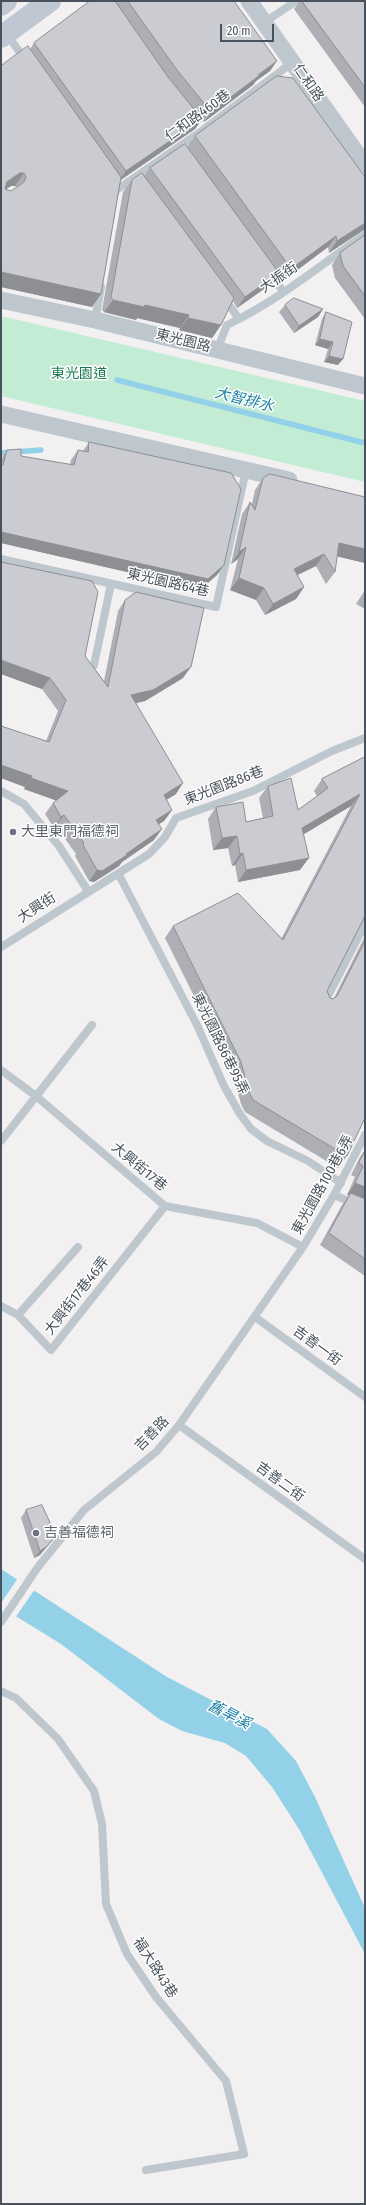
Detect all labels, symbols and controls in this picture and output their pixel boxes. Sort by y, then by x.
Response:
scale bar [222,16,276,42]
text: 20 m [227,24,251,38]
street label: 仁和路 [289,61,327,105]
street label: 仁和路460巷 [162,87,234,145]
street label: 大振街 [257,259,301,297]
street label: 東光園路 [154,326,212,356]
park label: 東光園道 [51,366,107,382]
water label: 大智排水 [213,384,275,416]
street label: 東光園路64巷 [125,565,211,601]
street label: 東光園路86巷 [182,763,266,809]
place label: 大里東門福德祠 [21,824,119,840]
marker: 大里東門福德祠 [8,827,18,837]
street label: 大興街 [15,890,59,926]
street label: 東光園路86巷95弄 [188,990,252,1098]
street label: 東光園路100巷6弄 [289,1132,357,1238]
street label: 大興街17巷 [108,1139,170,1195]
street label: 大興街17巷46弄 [41,1253,113,1339]
street label: 吉善一街 [289,1323,345,1369]
street label: 吉善路 [131,1413,173,1455]
street label: 吉善二街 [252,1459,308,1505]
place label: 吉善福德祠 [44,1525,114,1541]
marker: 吉善福德祠 [31,1528,41,1538]
water label: 舊旱溪 [205,1697,253,1733]
street label: 福大路43巷 [129,1935,181,2001]

